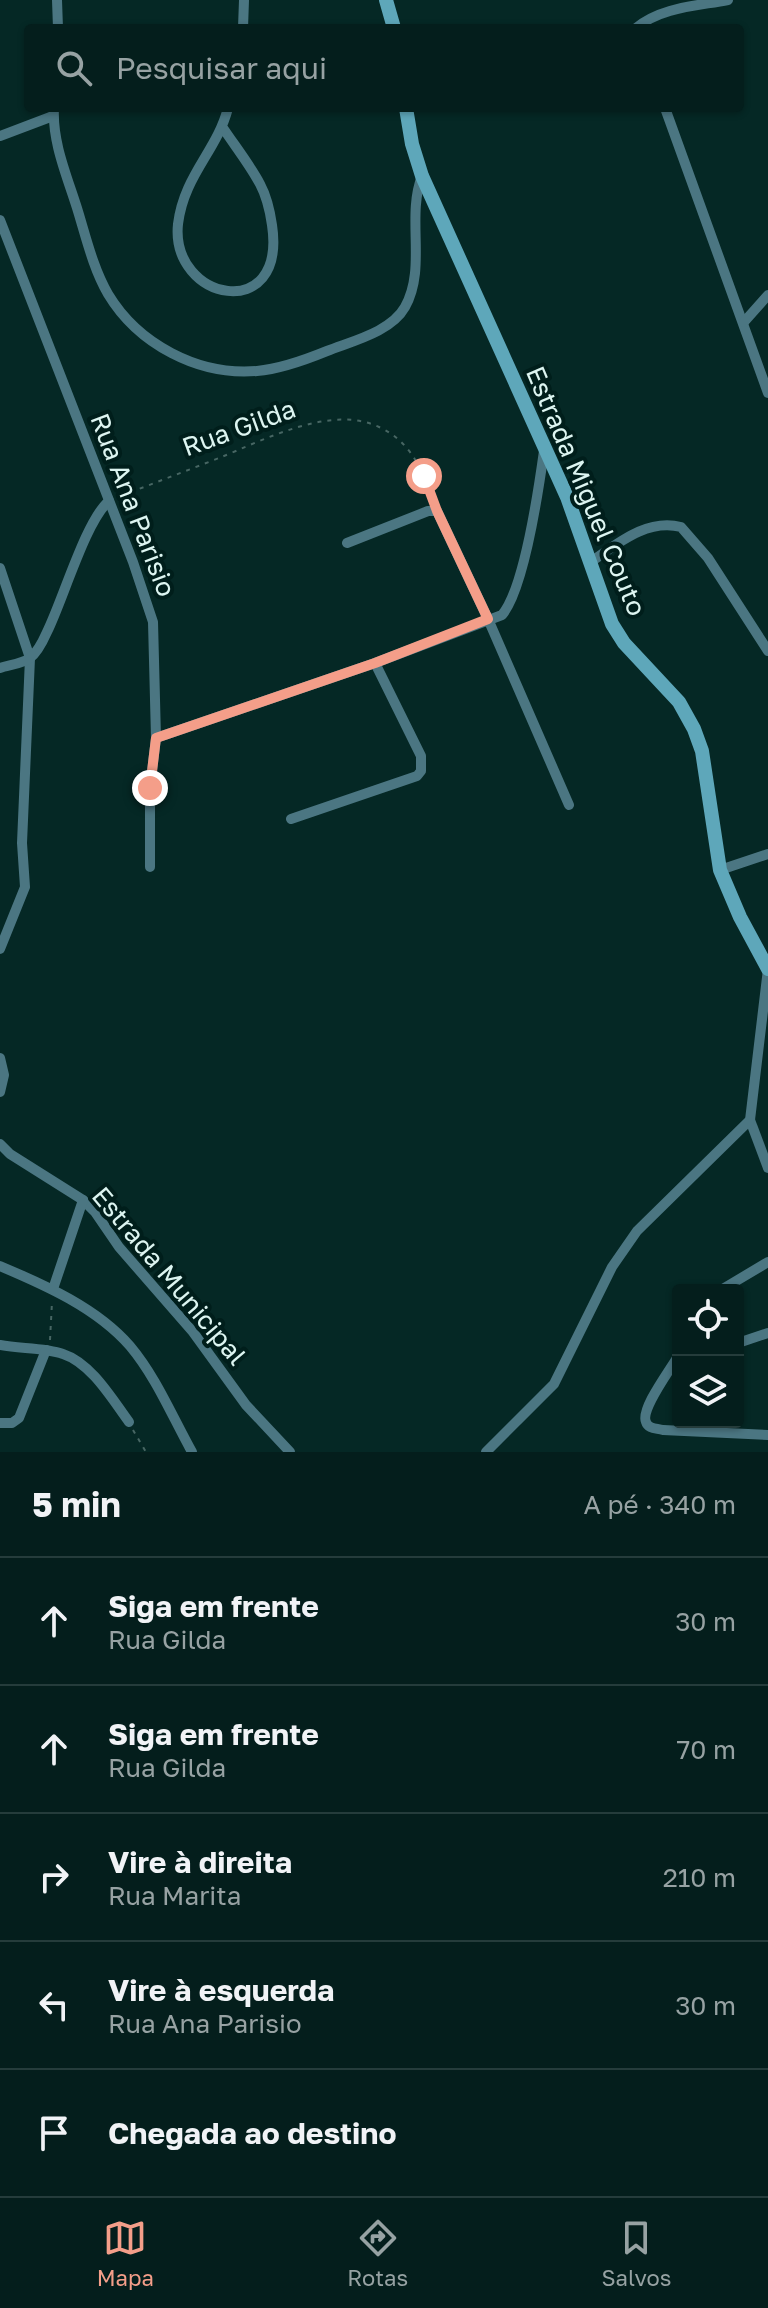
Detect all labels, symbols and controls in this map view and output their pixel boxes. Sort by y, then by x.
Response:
search box [24,24,744,112]
icon: search [52,46,96,90]
text: Pesquisar aqui [116,50,327,86]
street label: Estrada Miguel Couto [520,362,653,620]
street label: Rua Gilda [178,393,300,462]
street label: Rua Ana Parisio [84,409,183,601]
route start [406,458,442,494]
route end [132,770,168,806]
street label: Estrada Municipal [86,1180,253,1371]
map controls [672,1284,744,1428]
button: locate [672,1284,744,1356]
button: layers [672,1356,744,1428]
text: 5 min [32,1484,121,1524]
text: A pé · 340 m [584,1489,736,1520]
text: Siga em frente [108,1588,319,1624]
icon: ahead [32,1599,76,1643]
text: 30 m [675,1606,736,1637]
text: Rua Gilda [108,1624,226,1655]
text: Siga em frente [108,1716,319,1752]
icon: ahead [32,1727,76,1771]
text: 70 m [677,1734,736,1765]
text: Rua Gilda [108,1752,226,1783]
text: Vire à direita [108,1844,292,1880]
icon: right [32,1855,76,1899]
text: 210 m [663,1862,736,1893]
text: Rua Marita [108,1880,241,1911]
text: Vire à esquerda [108,1972,334,2008]
icon: left [32,1983,76,2027]
text: 30 m [675,1990,736,2021]
text: Rua Ana Parisio [108,2008,302,2039]
icon: arrive [32,2111,76,2155]
text: Chegada ao destino [108,2115,396,2151]
tab: Mapa [97,2216,154,2291]
tab: Rotas [347,2216,408,2291]
tab: Salvos [601,2216,671,2291]

